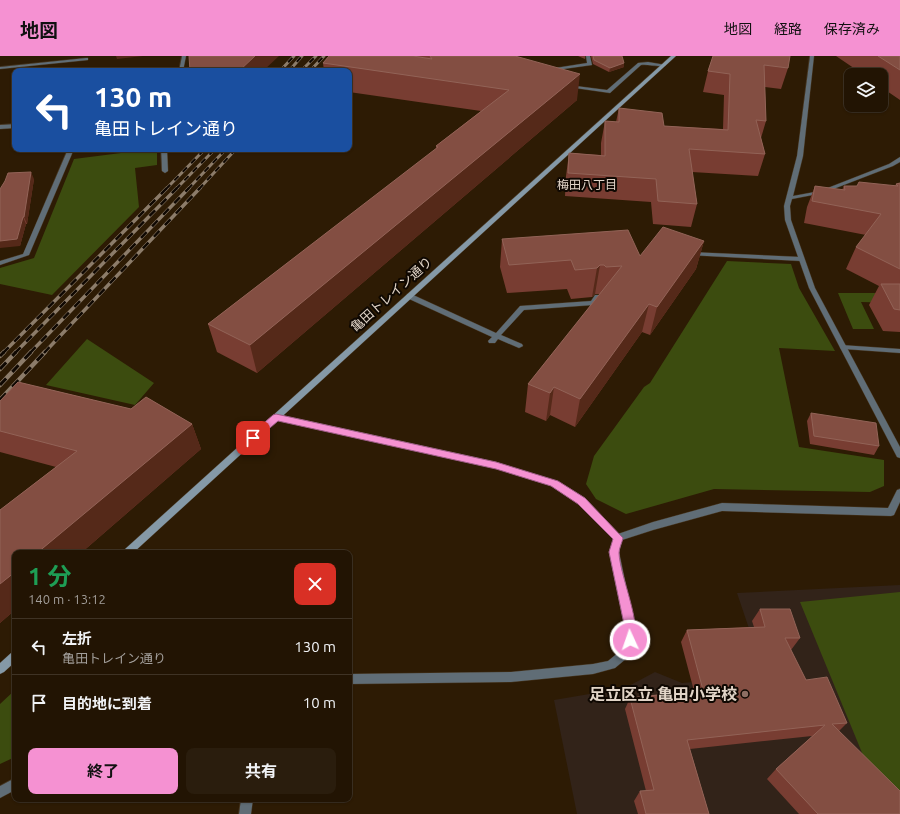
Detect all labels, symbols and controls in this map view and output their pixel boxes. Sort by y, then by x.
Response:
text: 地図 [20,19,58,41]
text: 地図 [724,21,752,37]
text: 経路 [774,21,802,37]
text: 保存済み [824,21,880,37]
map controls [844,68,888,112]
button: layers [844,68,888,112]
text: 130 m [94,81,172,112]
icon: left [28,84,80,136]
text: 亀田トレイン通り [94,118,238,138]
district label: 梅田八丁目 [557,178,617,191]
street label: 亀田トレイン通り [348,254,434,334]
pin [236,421,270,455]
icon: arrive [242,427,264,449]
text: 1 分 [28,563,71,590]
button: close [294,563,336,605]
text: 140 m · 13:12 [28,592,106,606]
position arrow [609,619,651,661]
text: 左折 [62,630,92,647]
icon: left [28,636,50,658]
text: 130 m [294,638,336,655]
text: 亀田トレイン通り [62,651,166,665]
place label: 足立区立 亀田小学校 [589,685,737,703]
marker: 足立区立 亀田小学校 [740,689,750,699]
icon: arrive [28,692,50,714]
text: 10 m [303,694,336,711]
text: 目的地に到着 [62,695,152,712]
button: 終了 [28,748,178,794]
button: 共有 [186,748,336,794]

